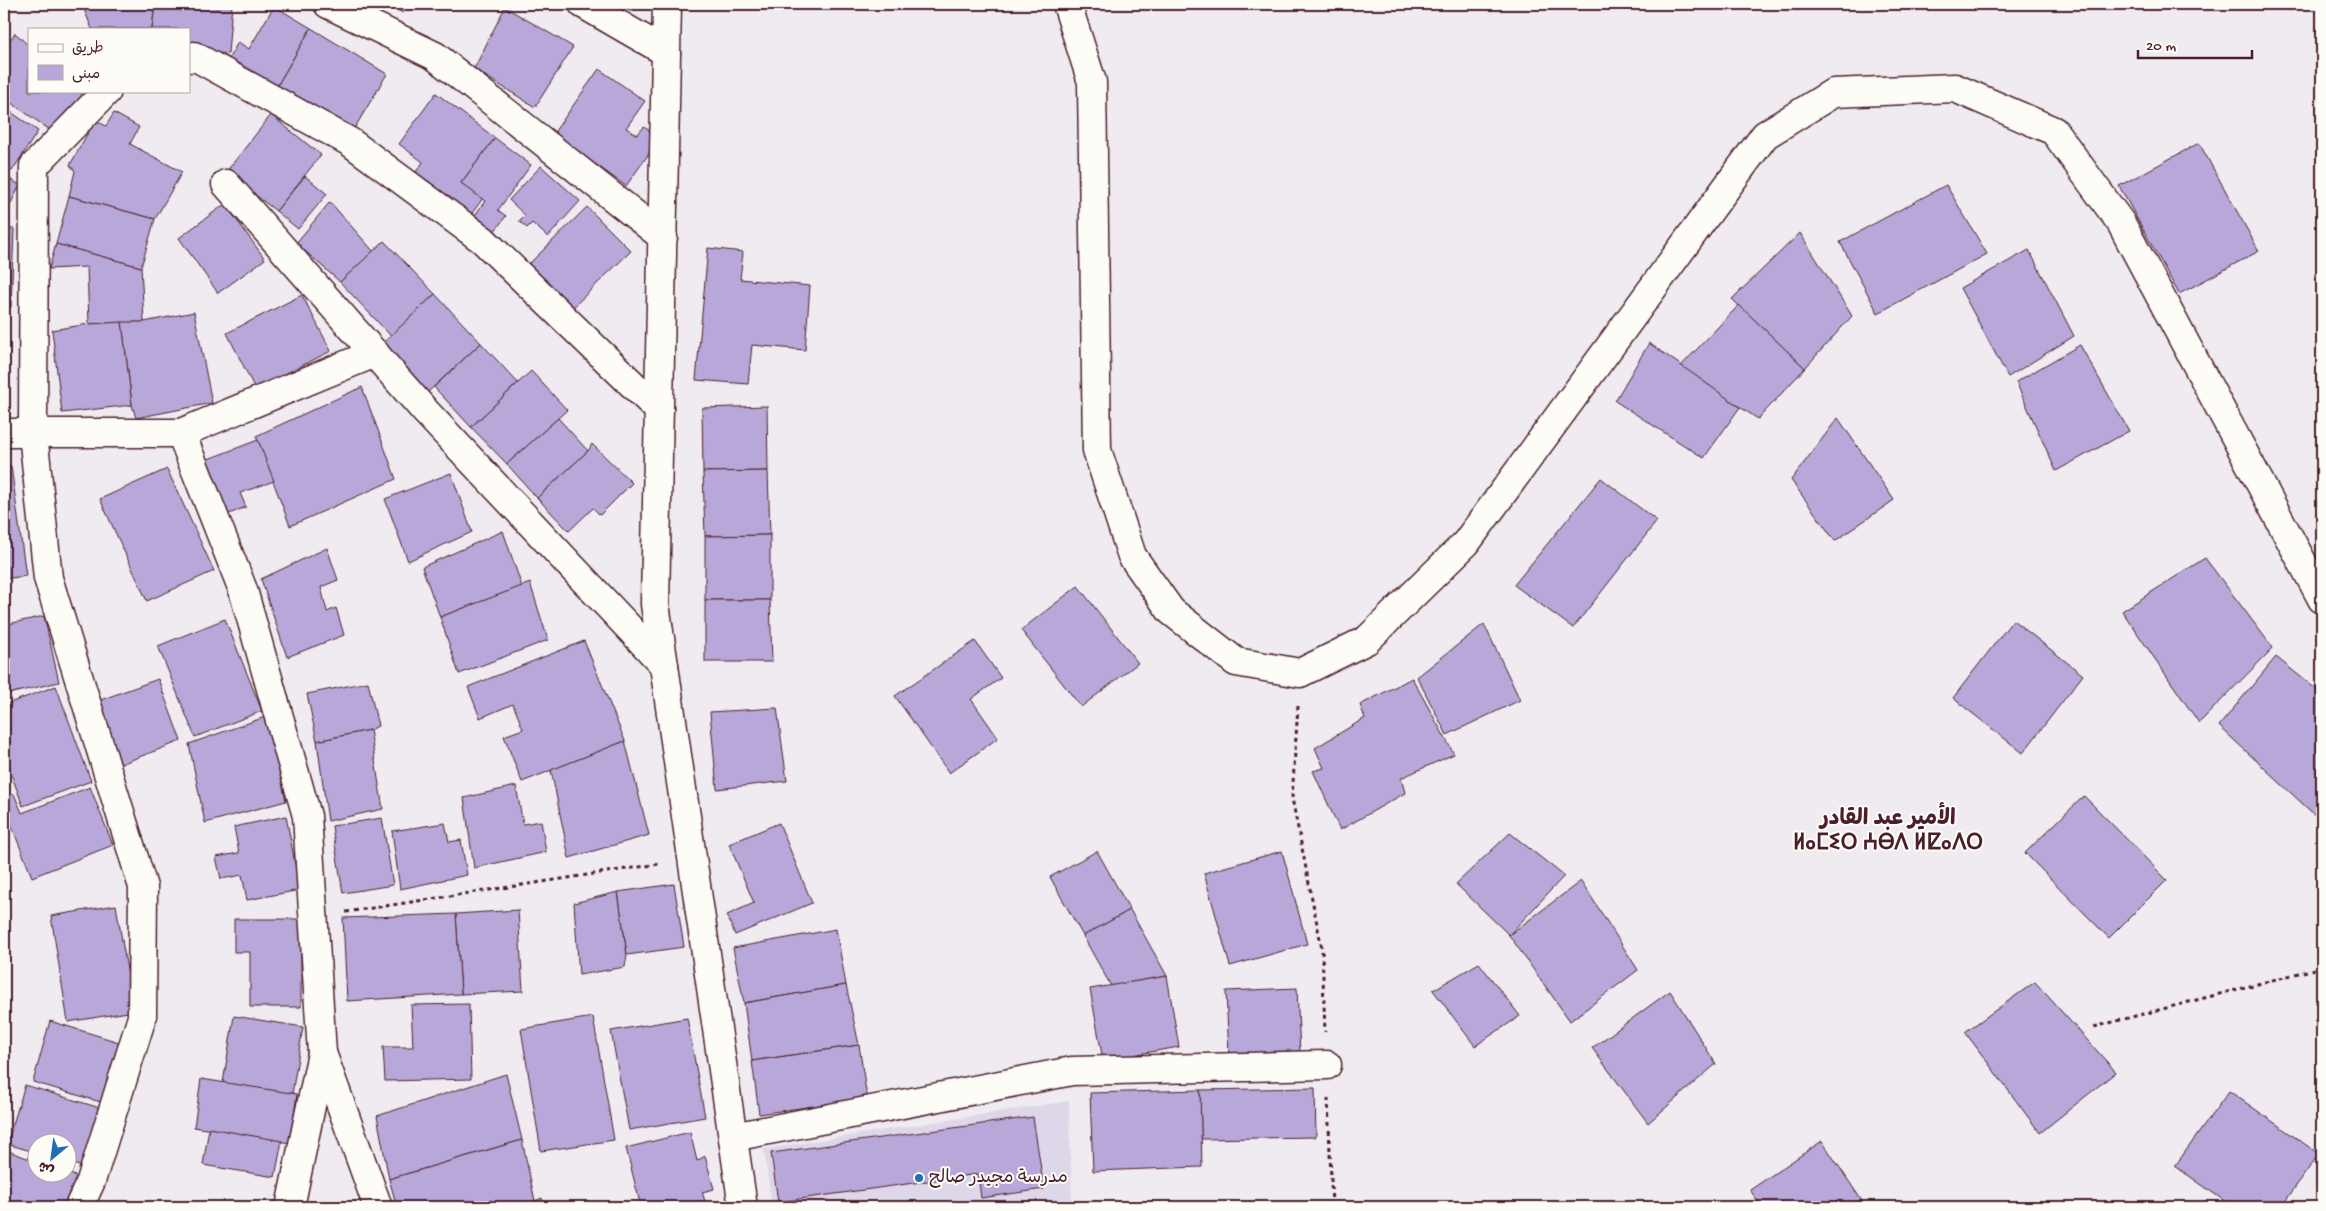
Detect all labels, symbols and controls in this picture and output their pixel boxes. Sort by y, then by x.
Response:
legend [28,28,190,92]
scale bar [2138,28,2252,60]
text: 20 m [2146,38,2176,56]
text: طريق [72,40,104,58]
text: مبنى [72,66,100,84]
district label: الأمير عبد القادر ⵍⴰⵎⵉⵔ ⵄⴱⴷ ⵍⵇⴰⴷⵔ [1793,802,1983,858]
north arrow [28,1134,78,1184]
text: ش [36,1156,58,1178]
place label: مدرسة مجيدر صالح [929,1168,1068,1189]
marker: مدرسة مجيدر صالح [913,1172,925,1184]

